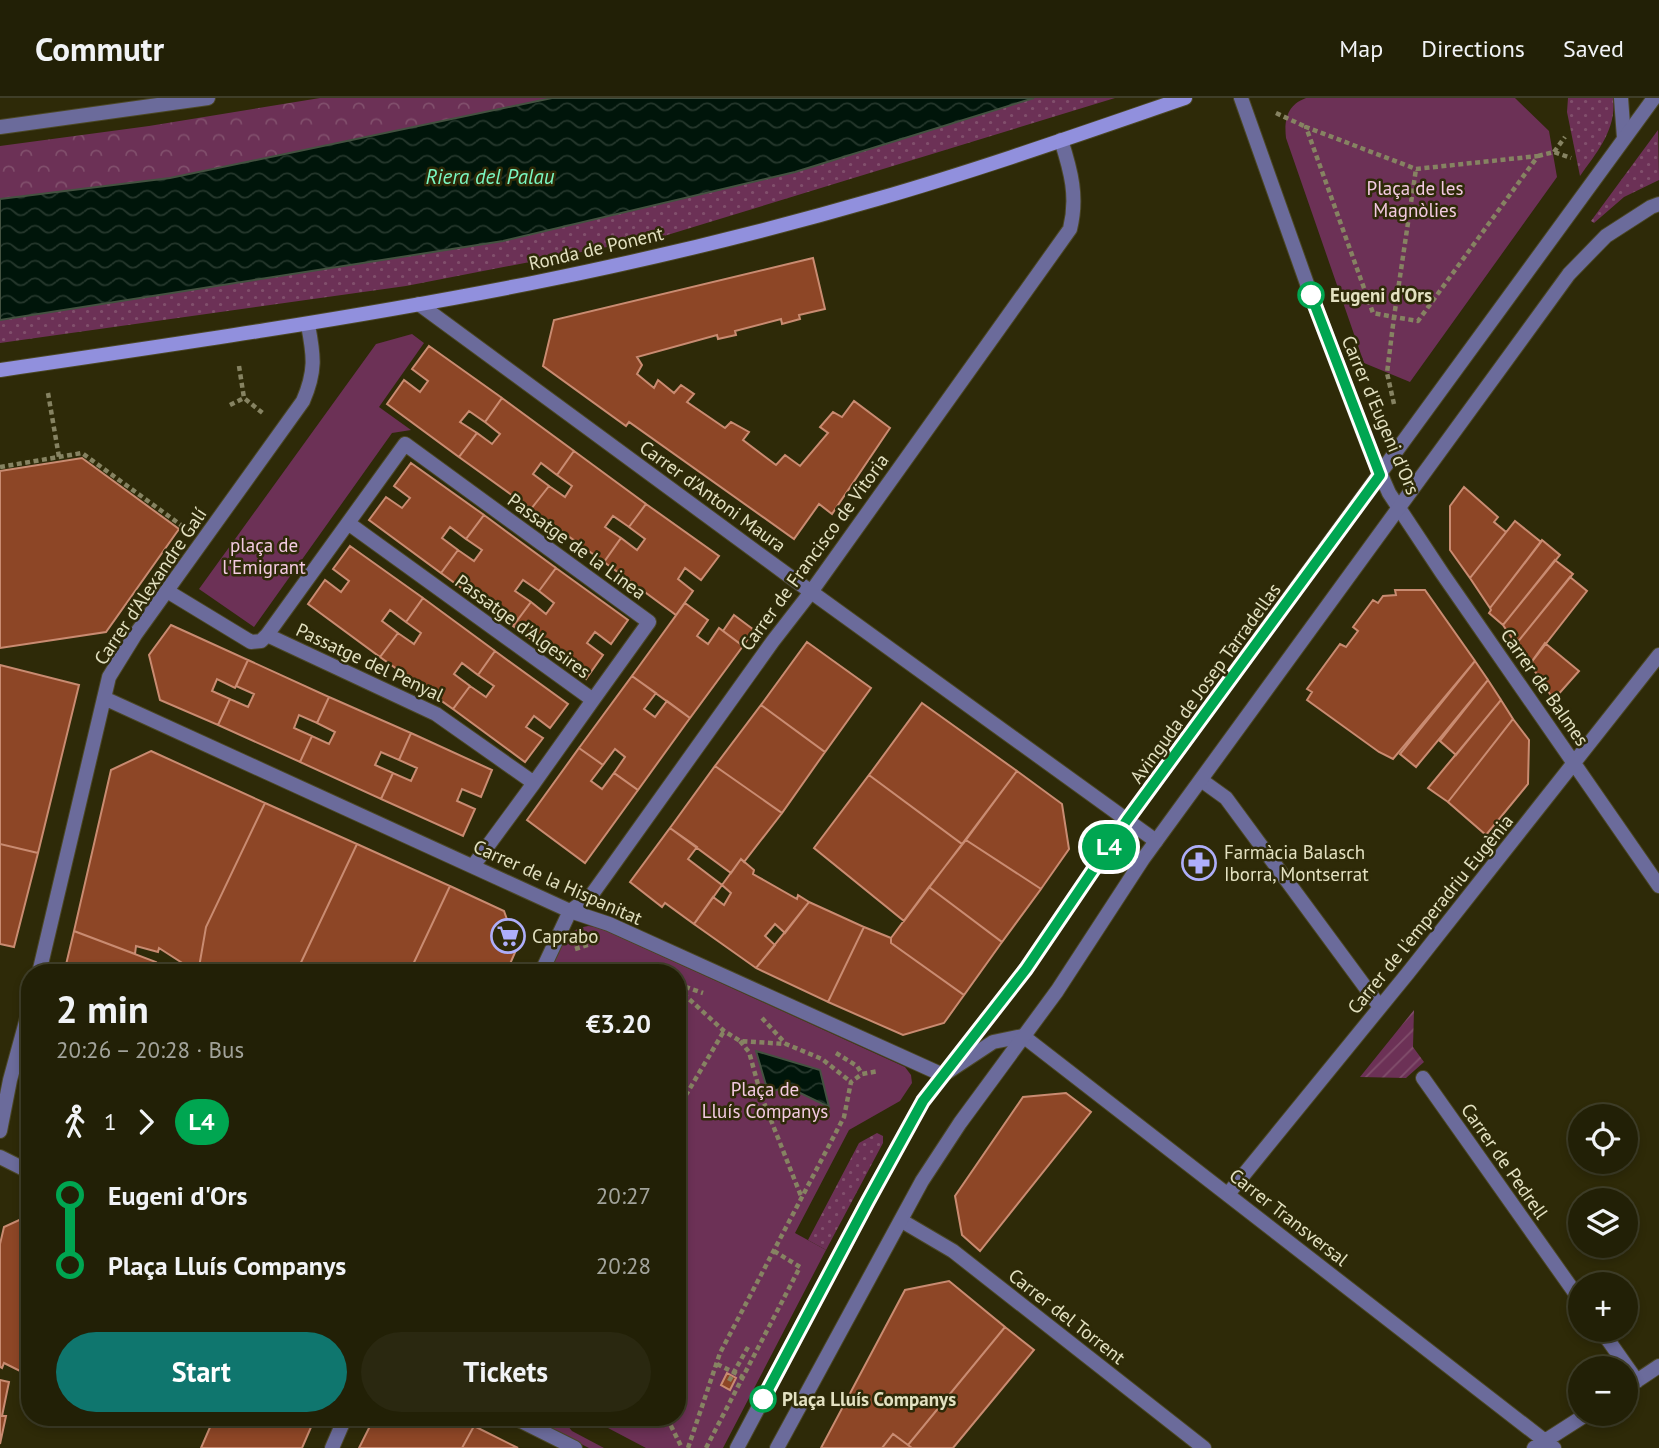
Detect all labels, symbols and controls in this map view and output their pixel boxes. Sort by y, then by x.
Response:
text: Commutr [35,27,164,70]
text: Map [1339,33,1383,64]
text: Directions [1421,33,1525,64]
text: Saved [1563,33,1624,64]
water label: Riera del Palau [425,163,555,190]
park label: Plaça de les Magnòlies [1367,176,1463,222]
street label: Ronda de Ponent [526,221,666,275]
marker: Eugeni d'Ors [1298,282,1324,308]
place label: Eugeni d'Ors [1330,283,1432,307]
street label: Carrer d'Eugeni d'Ors [1337,332,1425,498]
street label: Carrer d'Antoni Maura [635,435,791,557]
street label: Carrer de Francisco de Vitoria [734,449,894,655]
street label: Passatge de la Linea [503,488,651,604]
street label: Carrer d'Alexandre Galí [88,503,212,669]
park label: plaça de l'Emigrant [222,533,306,579]
street label: Passatge d'Algesires [451,569,595,683]
street label: Avinguda de Josep Tarradellas [1124,578,1286,788]
street label: Passatge del Penyal [292,617,448,707]
street label: Carrer de Balmes [1496,624,1594,750]
street label: Carrer de l'emperadriu Eugènia [1342,809,1518,1019]
line badge: L4 [1078,824,1140,870]
text: L4 [1096,831,1122,862]
street label: Carrer de la Hispanitat [470,834,647,930]
place label: Farmàcia Balasch Iborra, Montserrat [1224,840,1369,886]
pharmacy icon: Farmàcia Balasch Iborra, Montserrat [1180,844,1218,882]
supermarket icon: Caprabo [489,917,527,955]
place label: Caprabo [532,924,599,948]
text: 2 min [56,984,149,1033]
text: €3.20 [586,1007,651,1040]
text: 20:26 – 20:28 · Bus [56,1035,244,1064]
park label: Plaça de Lluís Companys [702,1077,828,1123]
street label: Carrer de Pedrell [1456,1098,1554,1224]
icon: walk [56,1103,94,1141]
icon: forward [127,1103,165,1141]
map controls [1568,1104,1638,1426]
button: locate [1568,1104,1638,1174]
text: L4 [189,1106,215,1137]
text: 1 [104,1107,117,1136]
street label: Carrer Transversal [1225,1163,1354,1271]
text: Eugeni d'Ors [108,1179,248,1212]
text: 20:27 [596,1181,651,1210]
button: layers [1568,1188,1638,1258]
text: Plaça Lluís Companys [108,1249,346,1282]
text: 20:28 [596,1251,651,1280]
street label: Carrer del Torrent [1004,1263,1131,1369]
button: + [1568,1272,1638,1342]
button: Start [56,1332,347,1412]
button: Tickets [361,1332,651,1412]
button: − [1568,1356,1638,1426]
marker: Plaça Lluís Companys [750,1386,776,1412]
place label: Plaça Lluís Companys [782,1387,956,1411]

